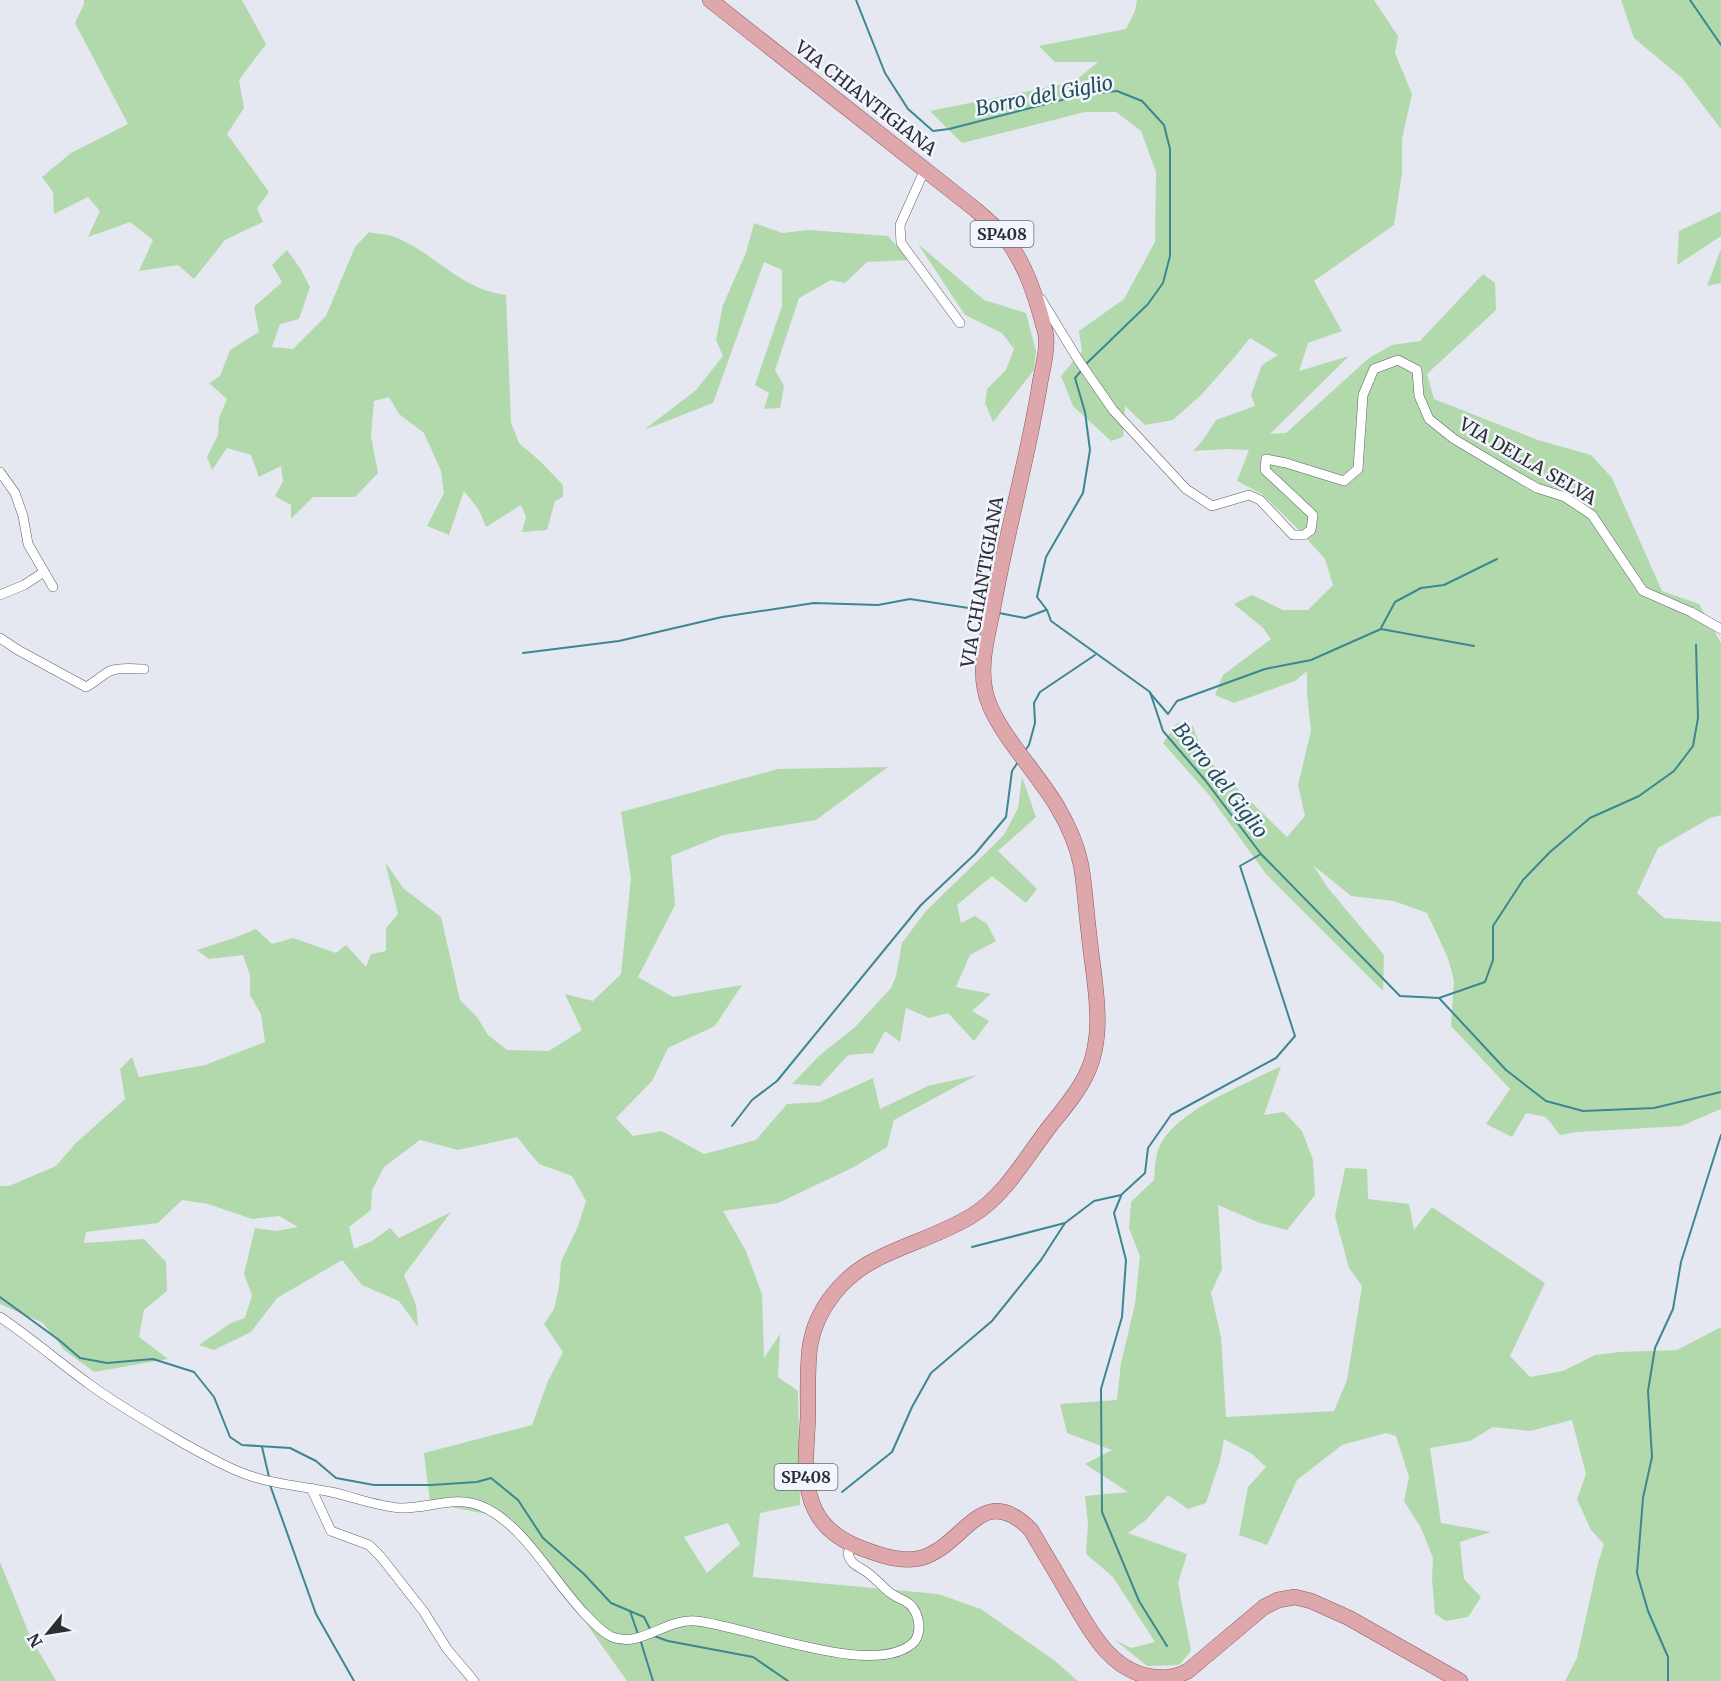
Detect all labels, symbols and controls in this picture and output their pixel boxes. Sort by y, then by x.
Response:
street label: VIA CHIANTIGIANA [790,35,942,161]
water label: Borro del Giglio [973,69,1115,121]
road number: SP408 [970,221,1034,247]
street label: VIA DELLA SELVA [1454,412,1601,510]
street label: VIA CHIANTIGIANA [955,494,1008,670]
water label: Borro del Giglio [1168,717,1274,843]
road number: SP408 [774,1464,838,1490]
north arrow [18,1603,78,1663]
text: N [23,1630,47,1651]

